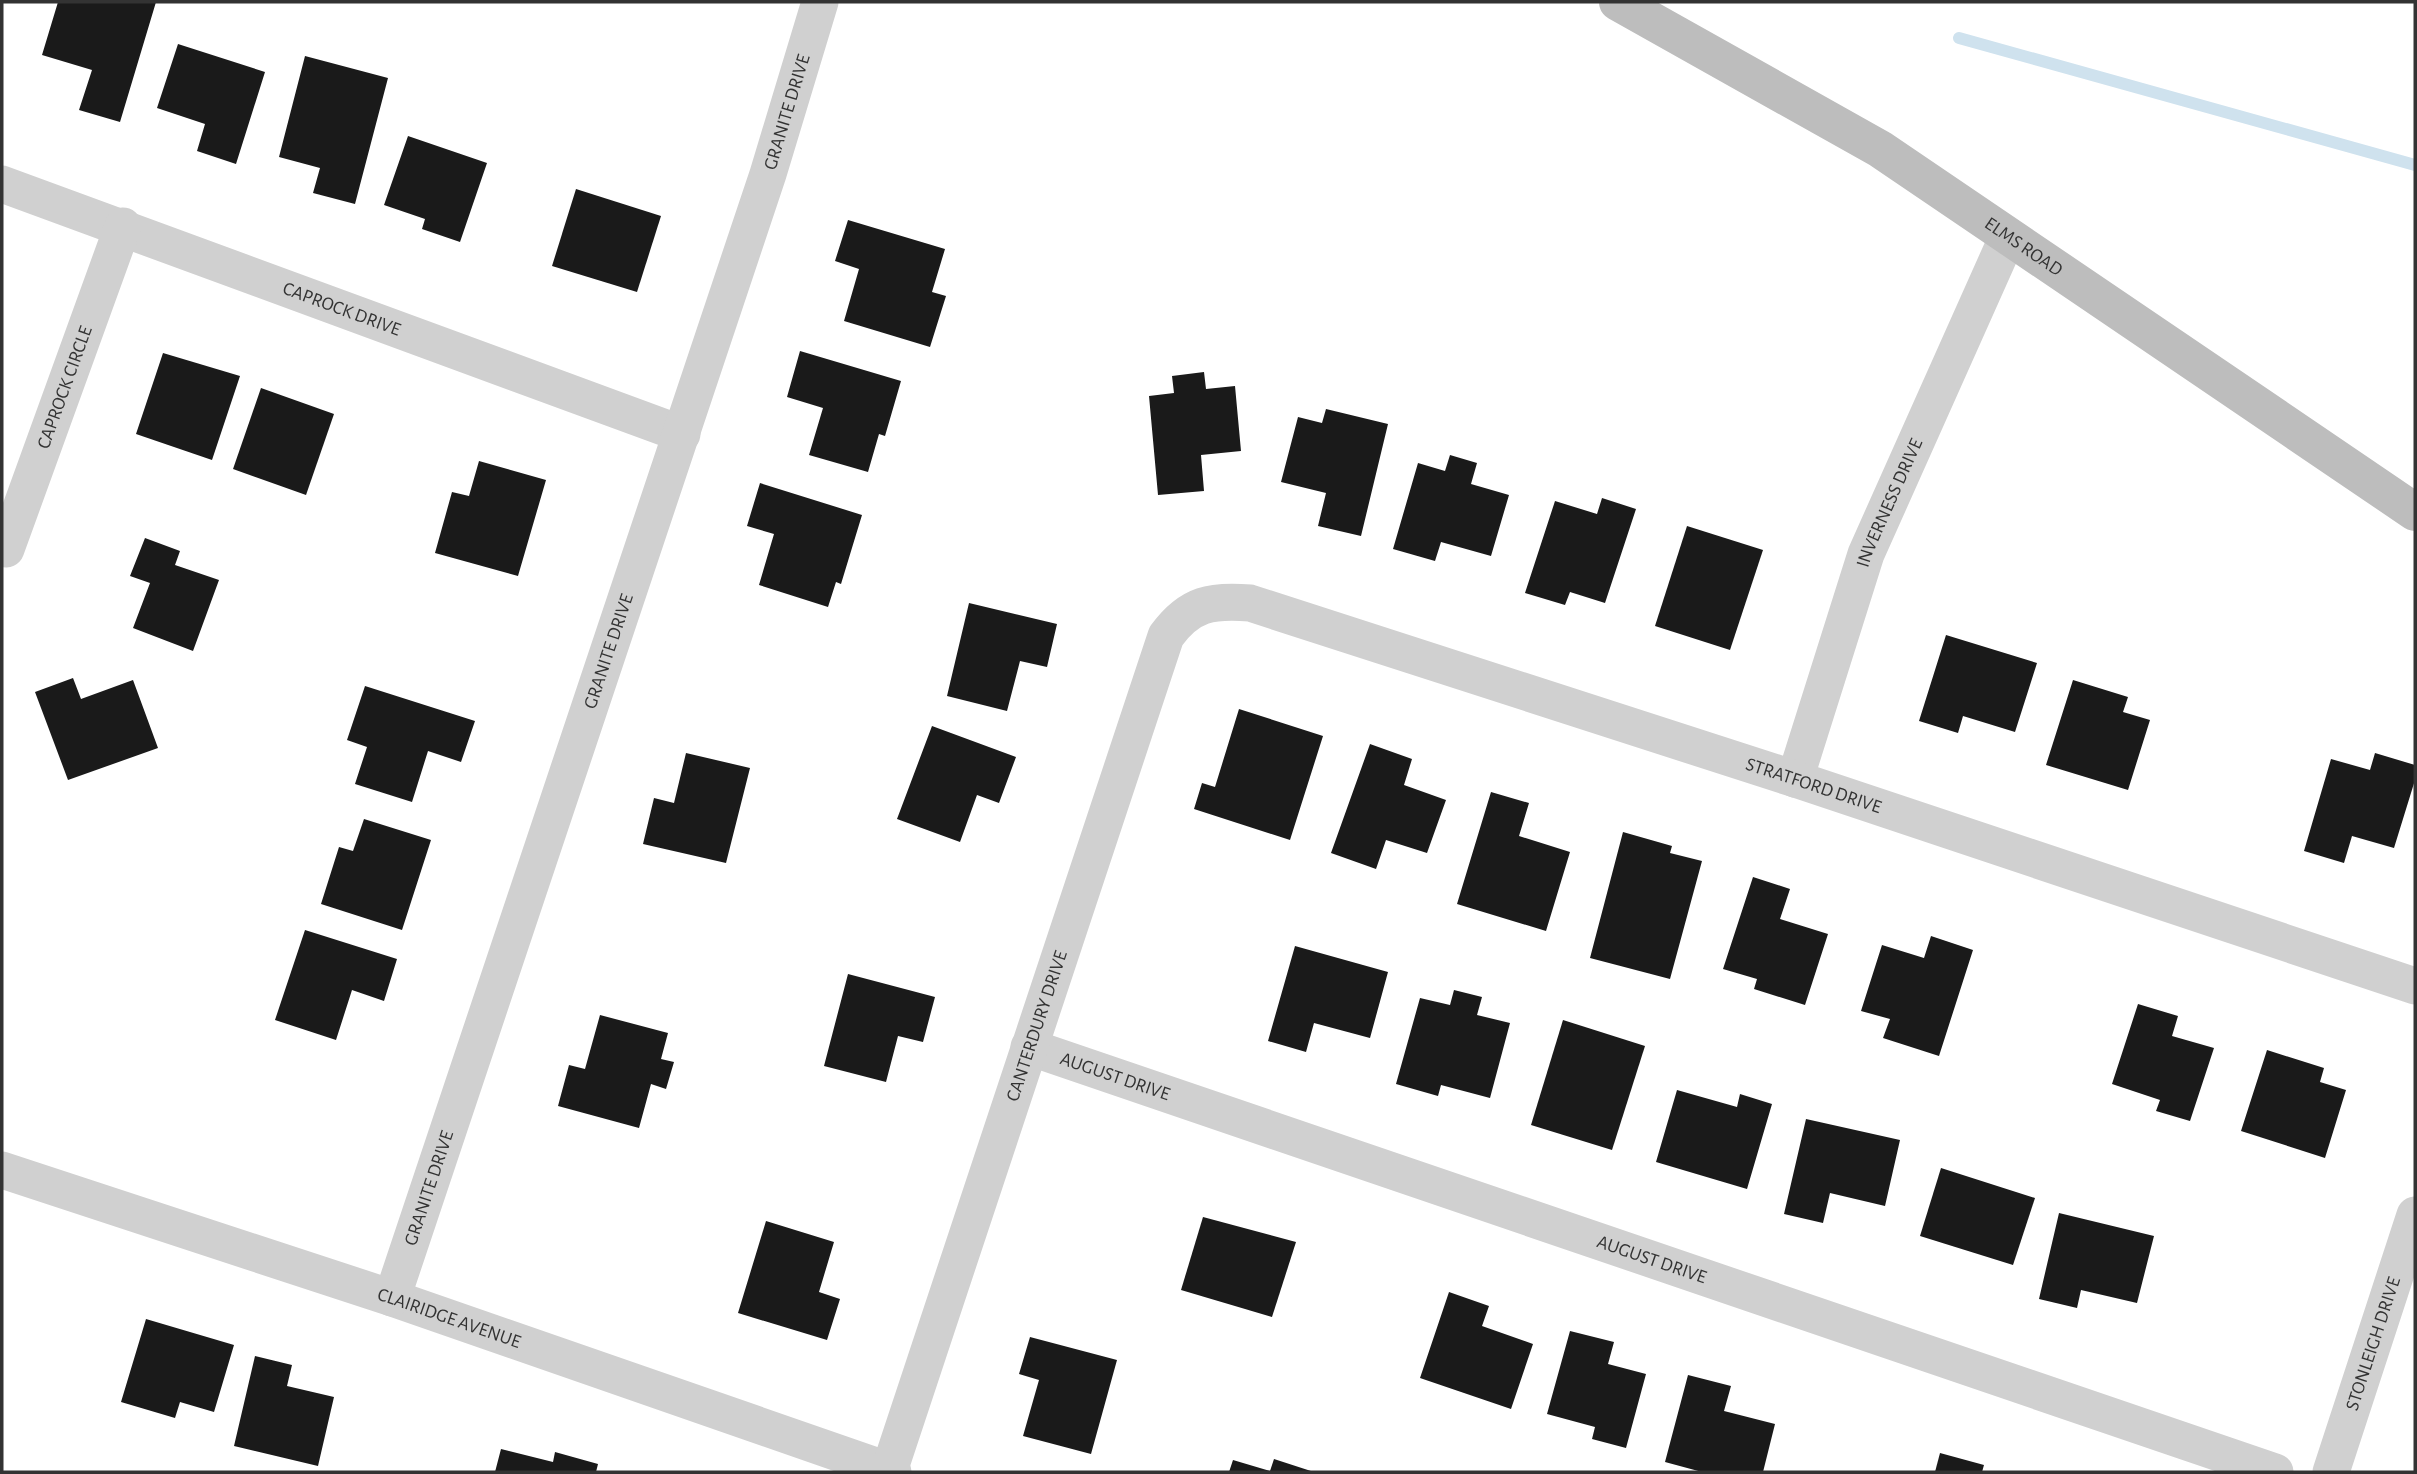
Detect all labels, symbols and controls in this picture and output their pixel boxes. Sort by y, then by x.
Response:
street label: GRANITE DRIVE [760,52,813,172]
street label: ELMS ROAD [1981,213,2066,279]
street label: CAPROCK DRIVE [280,279,403,339]
street label: CAPROCK CIRCLE [34,323,95,451]
street label: INVERNESS DRIVE [1853,436,1926,570]
street label: GRANITE DRIVE [580,591,636,711]
street label: STRATFORD DRIVE [1743,754,1884,817]
street label: CANTERDURY DRIVE [1003,948,1070,1104]
street label: AUGUST DRIVE [1058,1049,1172,1104]
street label: GRANITE DRIVE [401,1128,457,1248]
street label: AUGUST DRIVE [1595,1232,1709,1287]
street label: STONLEIGH DRIVE [2342,1275,2404,1413]
street label: CLAIRIDGE AVENUE [375,1284,523,1351]

